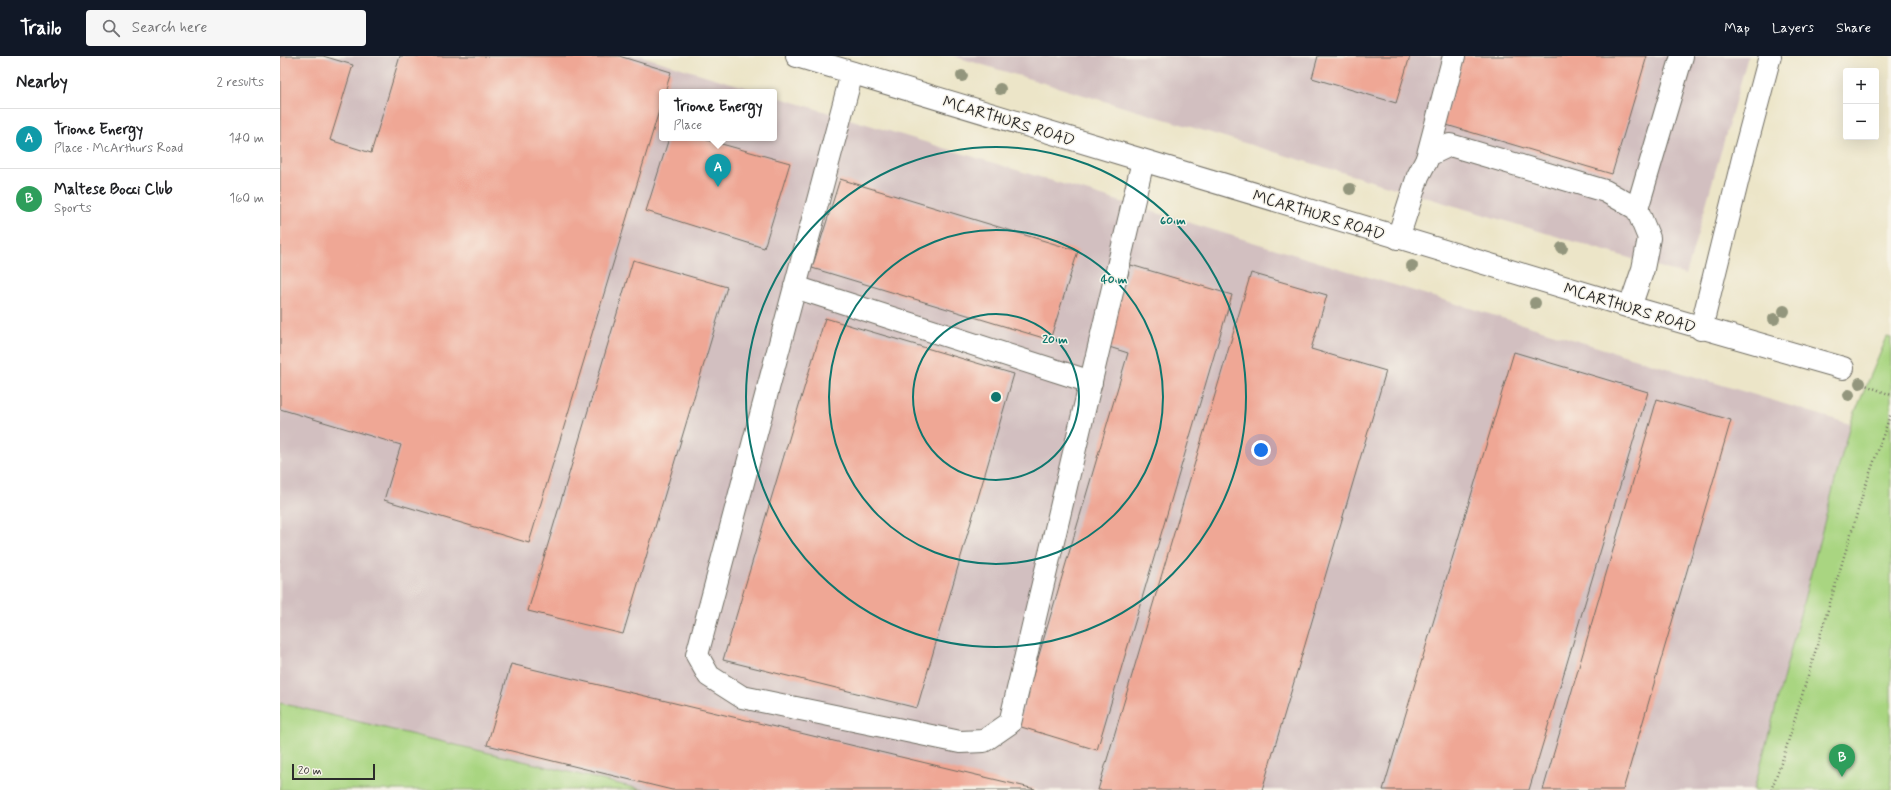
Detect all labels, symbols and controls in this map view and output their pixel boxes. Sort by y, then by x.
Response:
search box [86,10,366,46]
text: Trailo [20,16,62,41]
icon: search [100,17,122,39]
text: Search here [132,18,207,38]
text: Map [1724,19,1750,37]
text: Layers [1772,19,1814,37]
text: Share [1836,19,1871,37]
map controls [1843,68,1879,140]
button: + [1843,68,1879,104]
text: Nearby [16,71,68,93]
text: 2 results [217,74,264,91]
popup [659,89,777,141]
street label: MCARTHURS ROAD [940,91,1077,152]
text: Trione Energy [673,97,763,117]
button: − [1843,104,1879,140]
text: Place [673,117,702,134]
text: Trione Energy [54,120,143,140]
text: A [25,130,33,147]
text: 140 m [229,130,264,147]
text: Place · McArthurs Road [54,140,183,157]
pin: A [705,154,731,187]
text: Maltese Bocci Club [54,180,172,200]
street label: MCARTHURS ROAD [1250,185,1387,246]
text: B [25,190,33,207]
text: 160 m [229,190,264,207]
text: Sports [54,200,92,217]
text: 60 m [1160,213,1186,229]
text: 40 m [1101,272,1128,288]
street label: MCARTHURS ROAD [1561,278,1698,339]
text: 20 m [1042,332,1068,348]
centre of rings [989,390,1003,404]
your location [1251,440,1271,460]
pin: B [1829,744,1855,777]
scale bar [292,762,375,781]
text: 20 m [298,764,321,778]

